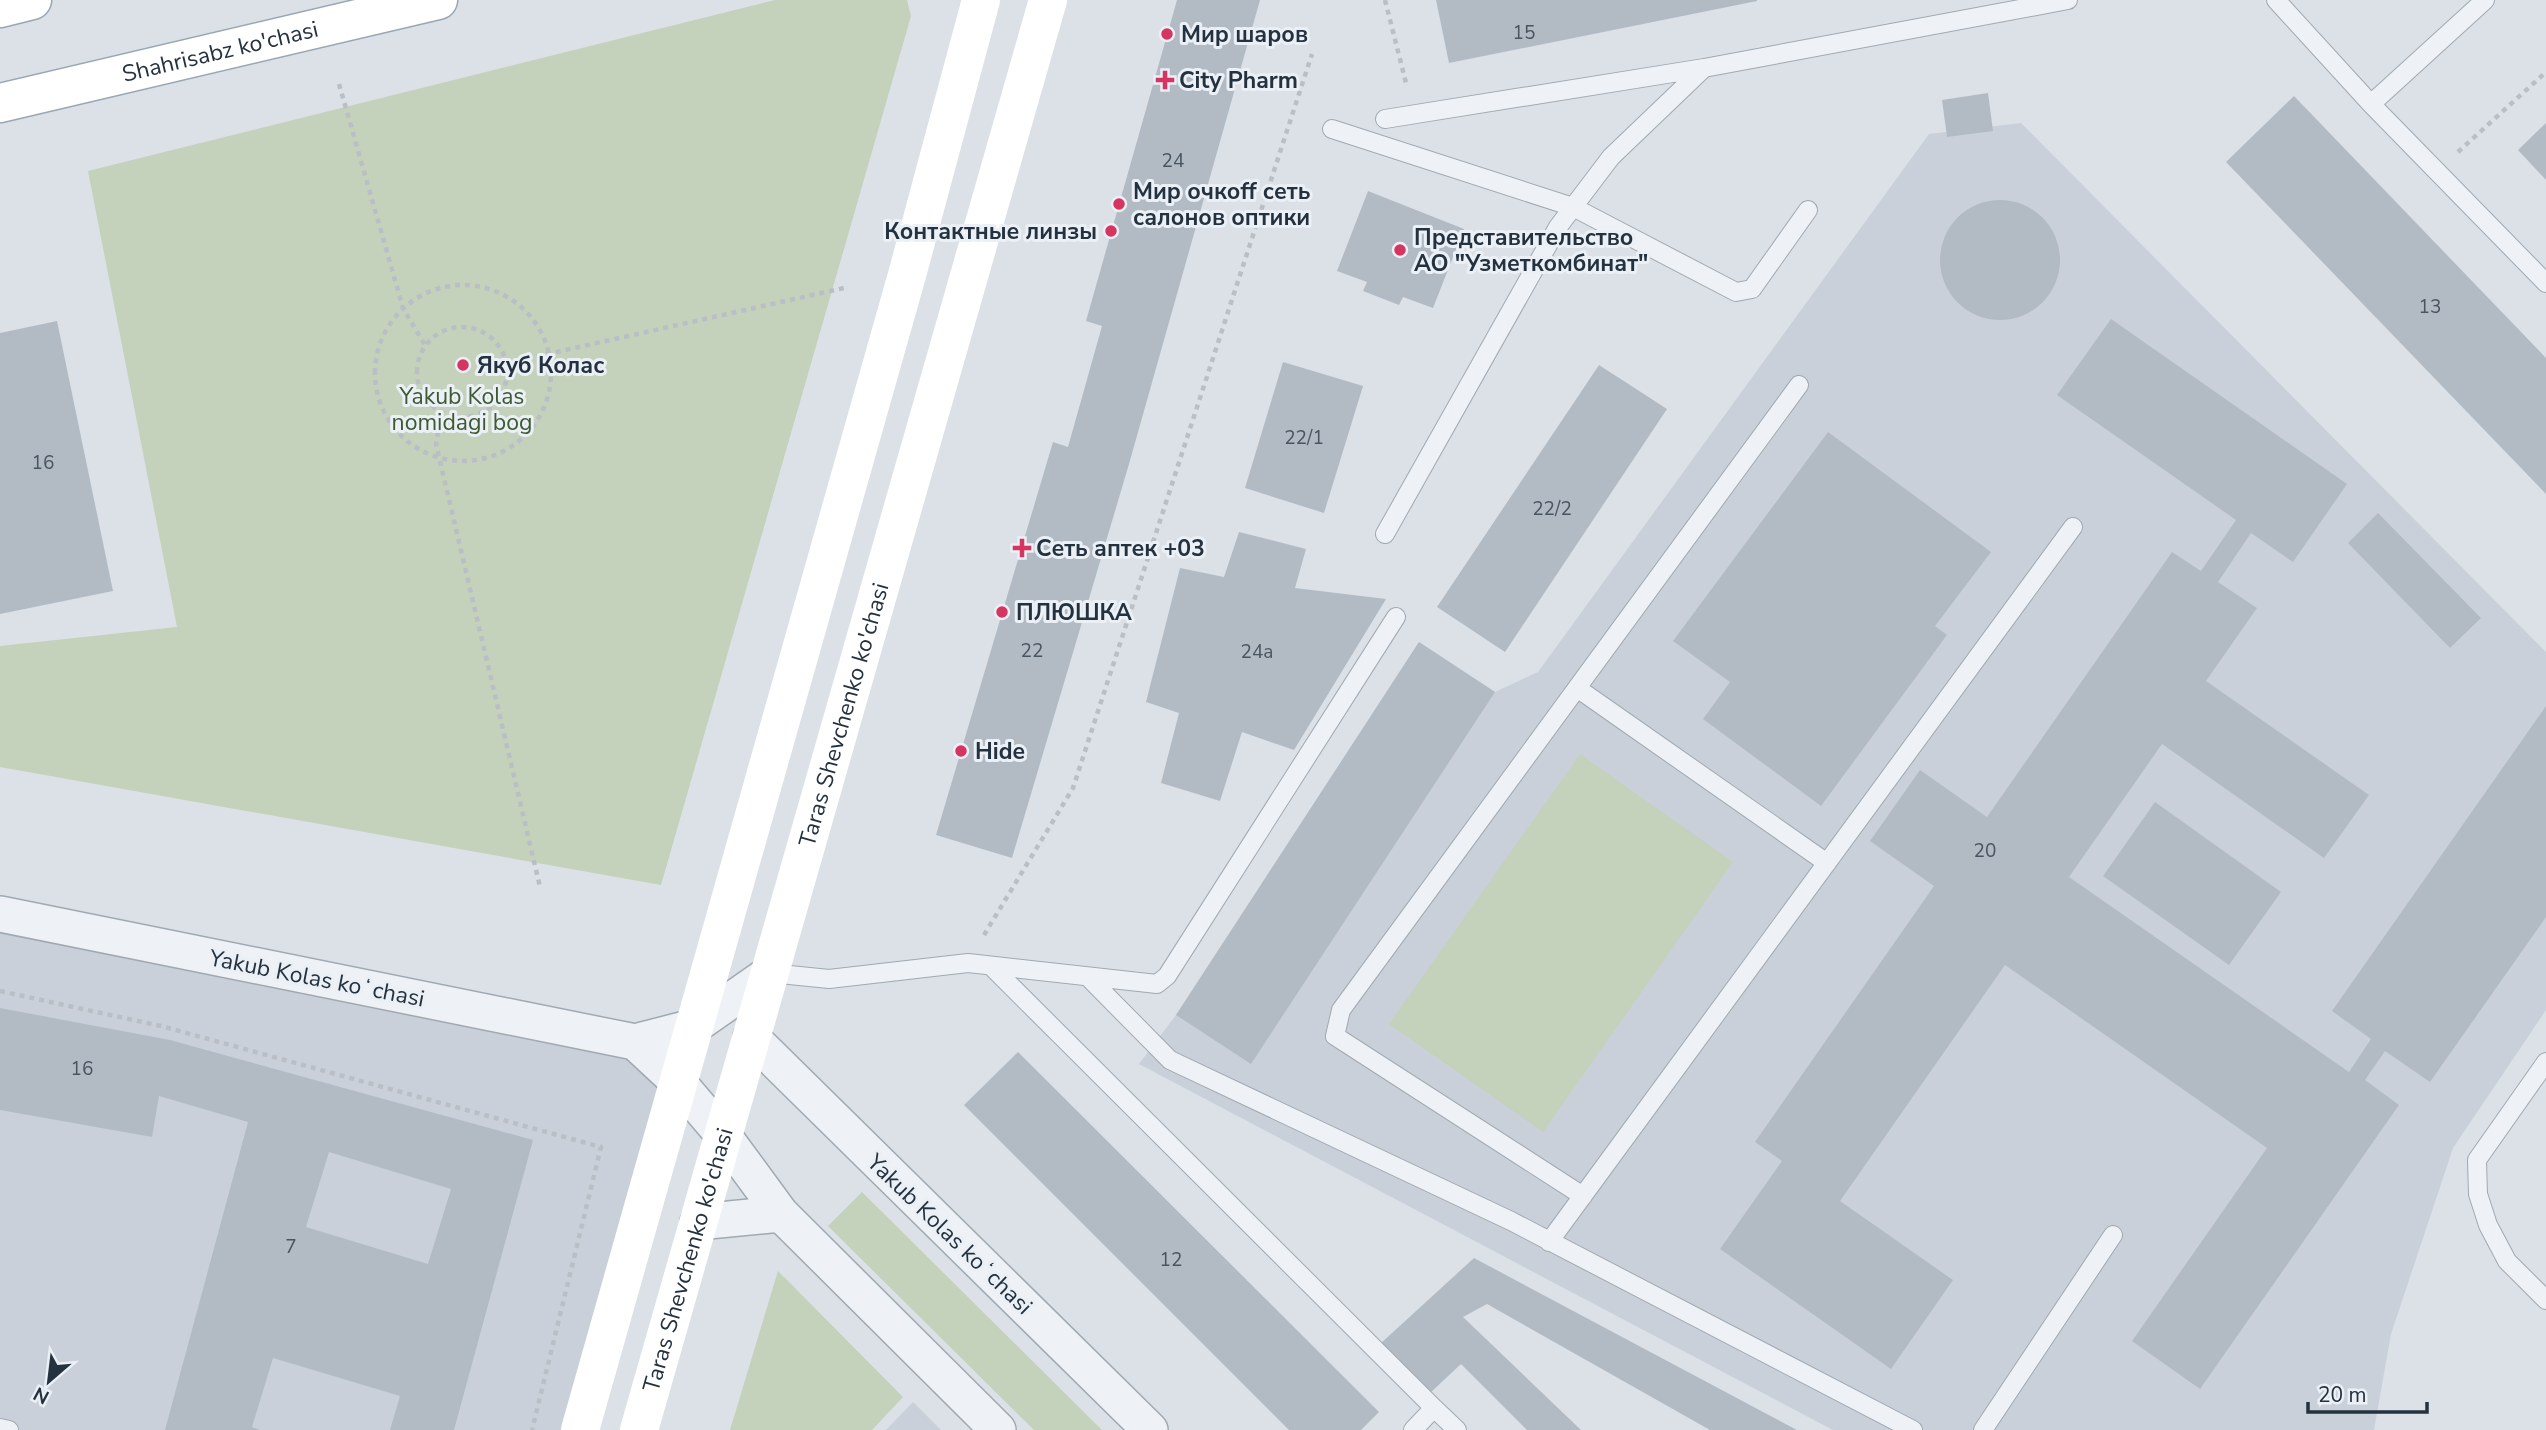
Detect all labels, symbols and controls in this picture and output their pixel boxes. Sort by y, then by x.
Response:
street label: Shahrisabz ko'chasi [119,14,321,90]
place label: Мир шаров [1181,19,1308,50]
house number: 15 [1513,20,1535,46]
marker: Мир шаров [1159,26,1175,42]
place label: City Pharm [1179,65,1298,96]
marker: City Pharm [1157,72,1173,88]
house number: 24 [1162,148,1184,174]
place label: Мир очкоff сеть салонов оптики [1133,176,1310,233]
marker: Мир очкоff сеть салонов оптики [1111,196,1127,212]
place label: Контактные линзы [884,216,1097,247]
place label: Представительство АО "Узметкомбинат" [1414,222,1648,279]
marker: Контактные линзы [1103,223,1119,239]
marker: Представительство АО "Узметкомбинат" [1392,242,1408,258]
house number: 13 [2419,294,2441,320]
place label: Якуб Колас [477,350,604,381]
marker: Якуб Колас [455,357,471,373]
park label: Yakub Kolas nomidagi bog [392,381,532,438]
house number: 22/1 [1284,425,1324,451]
house number: 16 [32,450,54,476]
house number: 22/2 [1532,496,1572,522]
place label: Сеть аптек +03 [1036,533,1205,564]
marker: Сеть аптек +03 [1014,540,1030,556]
street label: Taras Shevchenko ko'chasi [792,579,897,850]
place label: ПЛЮШКА [1016,597,1133,628]
marker: ПЛЮШКА [994,604,1010,620]
house number: 22 [1021,638,1043,664]
house number: 24a [1241,639,1273,665]
place label: Hide [975,736,1025,767]
marker: Hide [953,743,969,759]
house number: 20 [1974,838,1996,864]
street label: Yakub Kolas koʻchasi [206,942,427,1015]
house number: 16 [71,1056,93,1082]
street label: Taras Shevchenko ko'chasi [636,1124,741,1396]
street label: Yakub Kolas koʻchasi [860,1147,1039,1321]
house number: 7 [285,1234,297,1260]
house number: 12 [1160,1247,1182,1273]
north arrow [14,1346,84,1416]
scale bar [2308,1370,2427,1414]
text: N [29,1380,54,1410]
text: 20 m [2318,1381,2367,1409]

